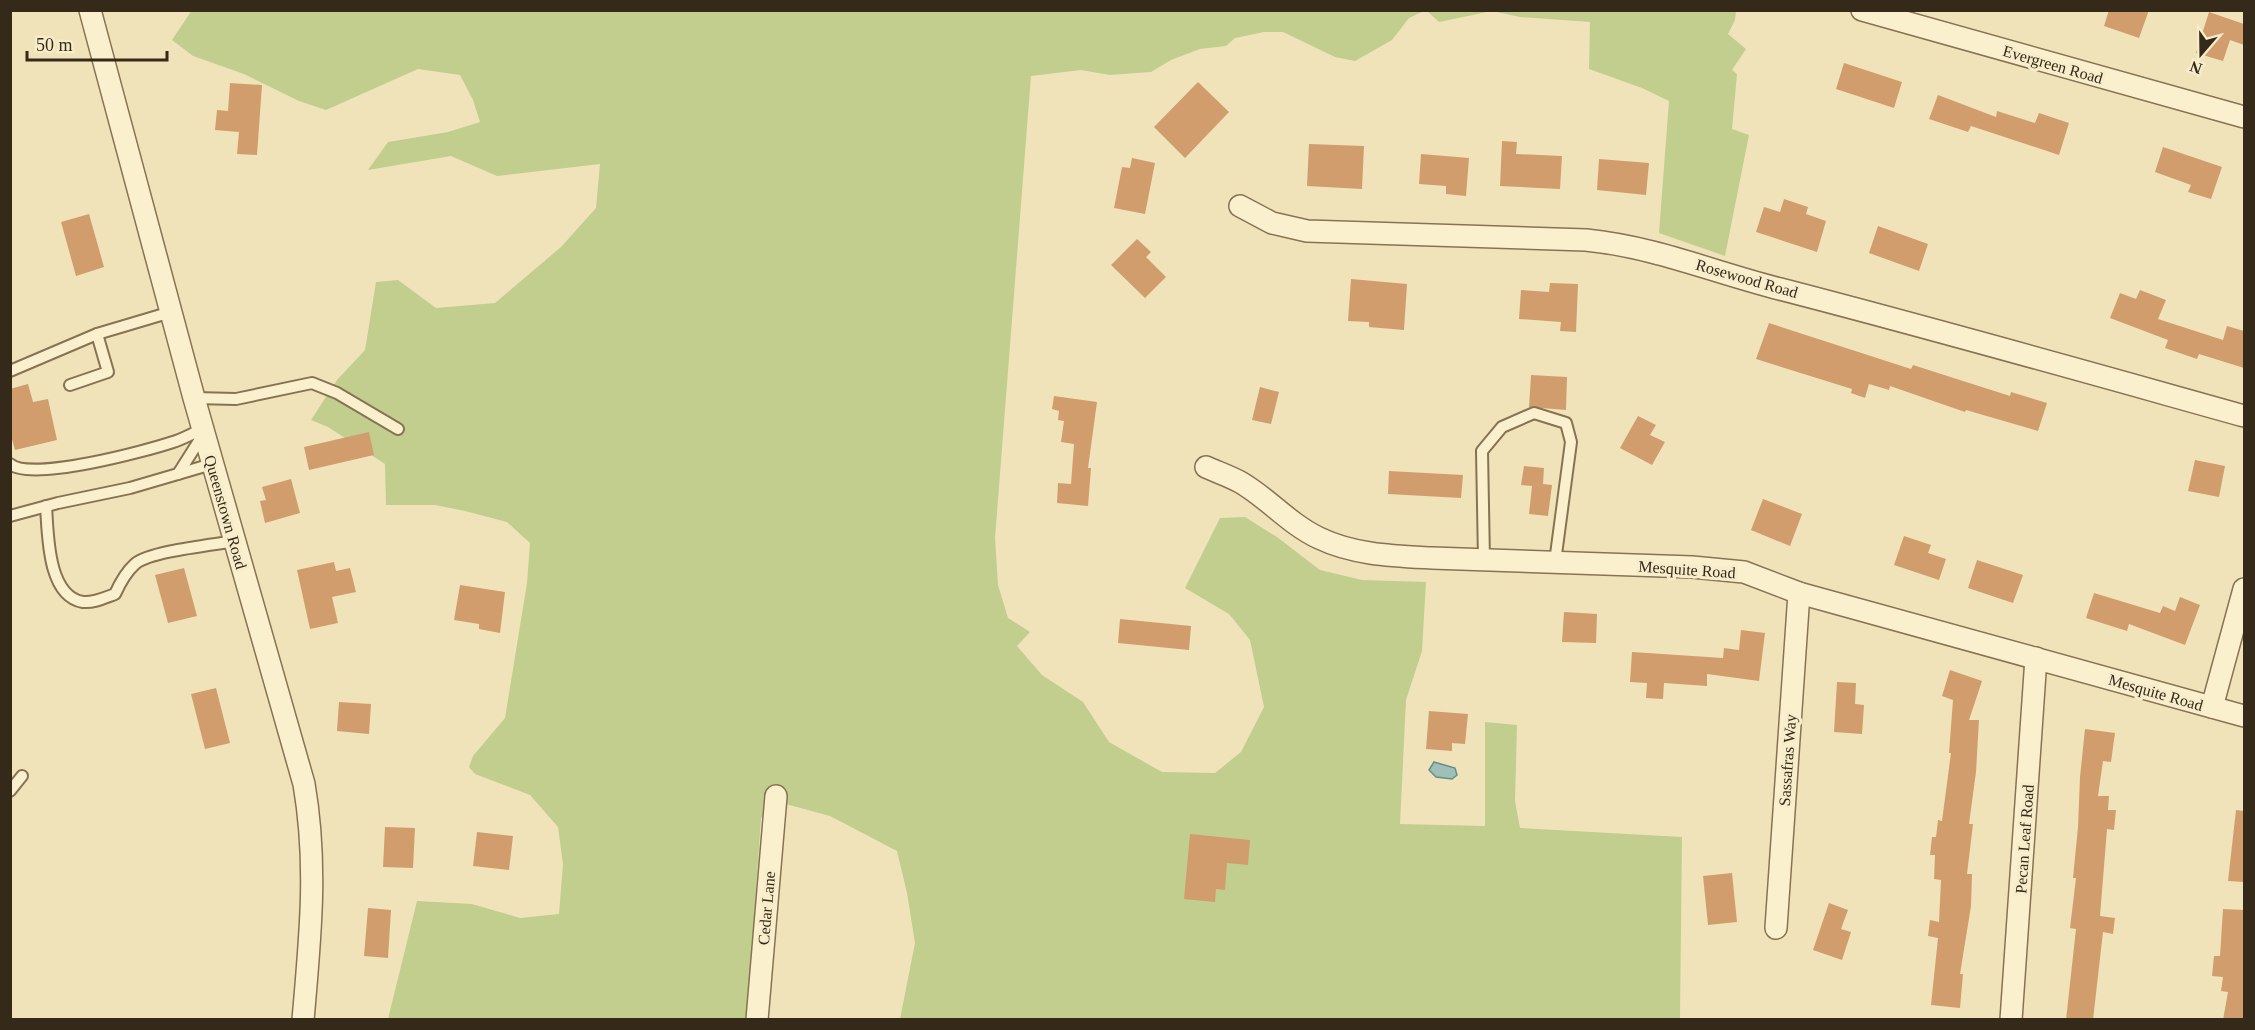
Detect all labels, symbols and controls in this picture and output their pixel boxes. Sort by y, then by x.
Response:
scale bar [27,24,166,62]
north arrow [2171,24,2231,84]
text: 50 m [36,35,73,55]
street label: Evergreen Road [2001,42,2105,88]
text: N [2187,58,2204,78]
street label: Rosewood Road [1694,256,1800,301]
street label: Queenstown Road [201,453,250,571]
street label: Mesquite Road [1638,558,1736,582]
street label: Mesquite Road [2106,671,2205,715]
street label: Sassafras Way [1776,713,1800,807]
street label: Pecan Leaf Road [2012,784,2037,894]
street label: Cedar Lane [755,870,778,946]

